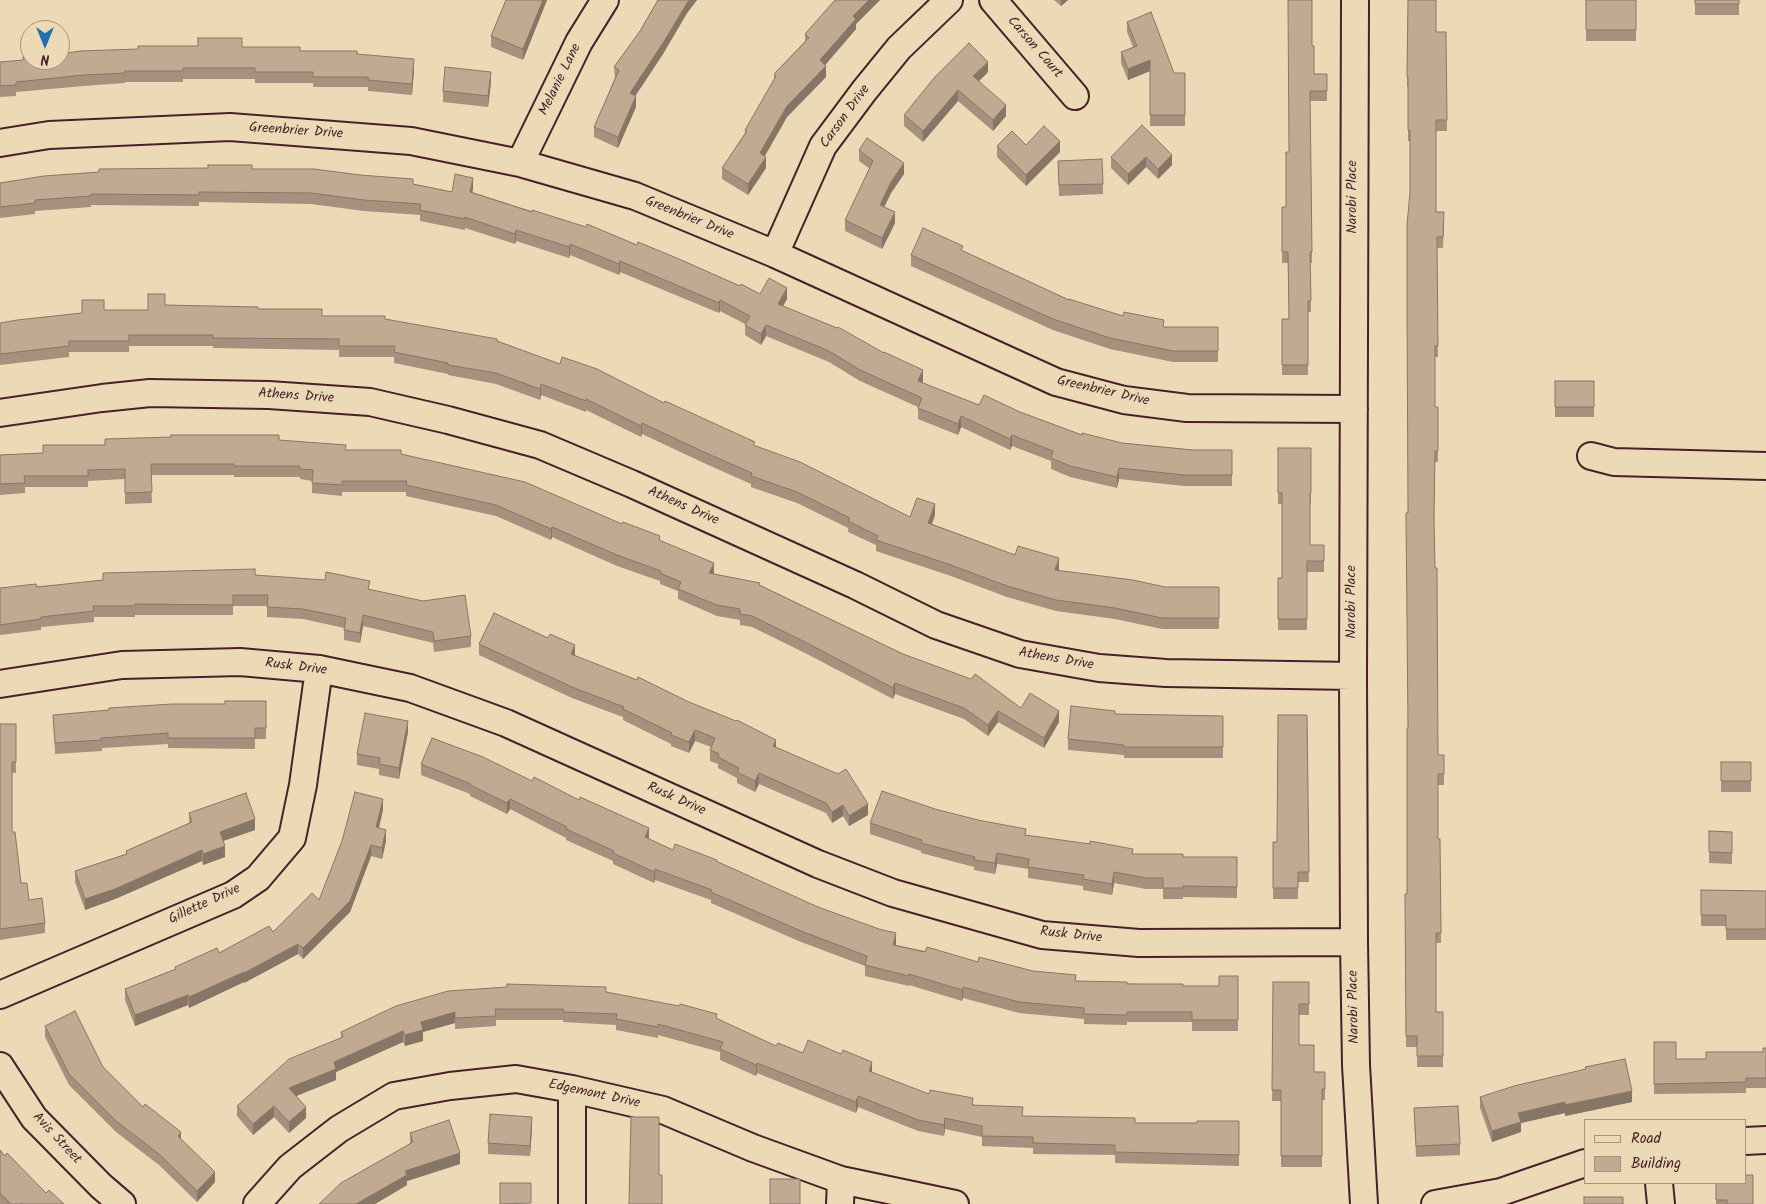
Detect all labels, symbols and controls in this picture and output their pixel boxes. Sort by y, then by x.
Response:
street label: Carson Court [1003,14,1065,82]
north arrow [20,20,70,70]
street label: Melanie Lane [536,41,586,119]
text: N [41,48,49,70]
street label: Carson Drive [817,82,875,152]
street label: Greenbrier Drive [248,120,344,144]
street label: Narobi Place [1346,160,1362,234]
street label: Greenbrier Drive [642,194,736,244]
street label: Greenbrier Drive [1055,373,1151,411]
street label: Athens Drive [258,386,334,408]
street label: Athens Drive [645,484,721,530]
street label: Narobi Place [1345,565,1361,639]
street label: Athens Drive [1017,645,1095,675]
street label: Rusk Drive [264,656,328,680]
street label: Rusk Drive [644,780,708,820]
street label: Gillette Drive [167,881,243,929]
street label: Rusk Drive [1039,924,1103,948]
street label: Narobi Place [1346,970,1364,1044]
street label: Edgemont Drive [547,1077,641,1113]
street label: Avis Street [28,1110,84,1168]
legend [1584,1119,1746,1184]
text: Road [1631,1127,1661,1151]
text: Building [1631,1152,1681,1176]

